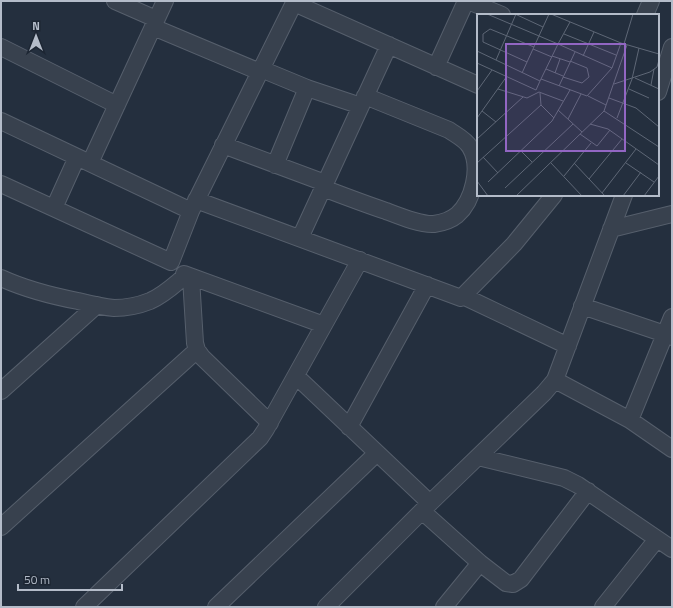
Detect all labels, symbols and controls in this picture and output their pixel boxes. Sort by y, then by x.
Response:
inset map [477,14,659,196]
north arrow [16,16,56,56]
text: N [32,18,40,34]
scale bar [18,566,122,592]
text: 50 m [24,570,50,589]

